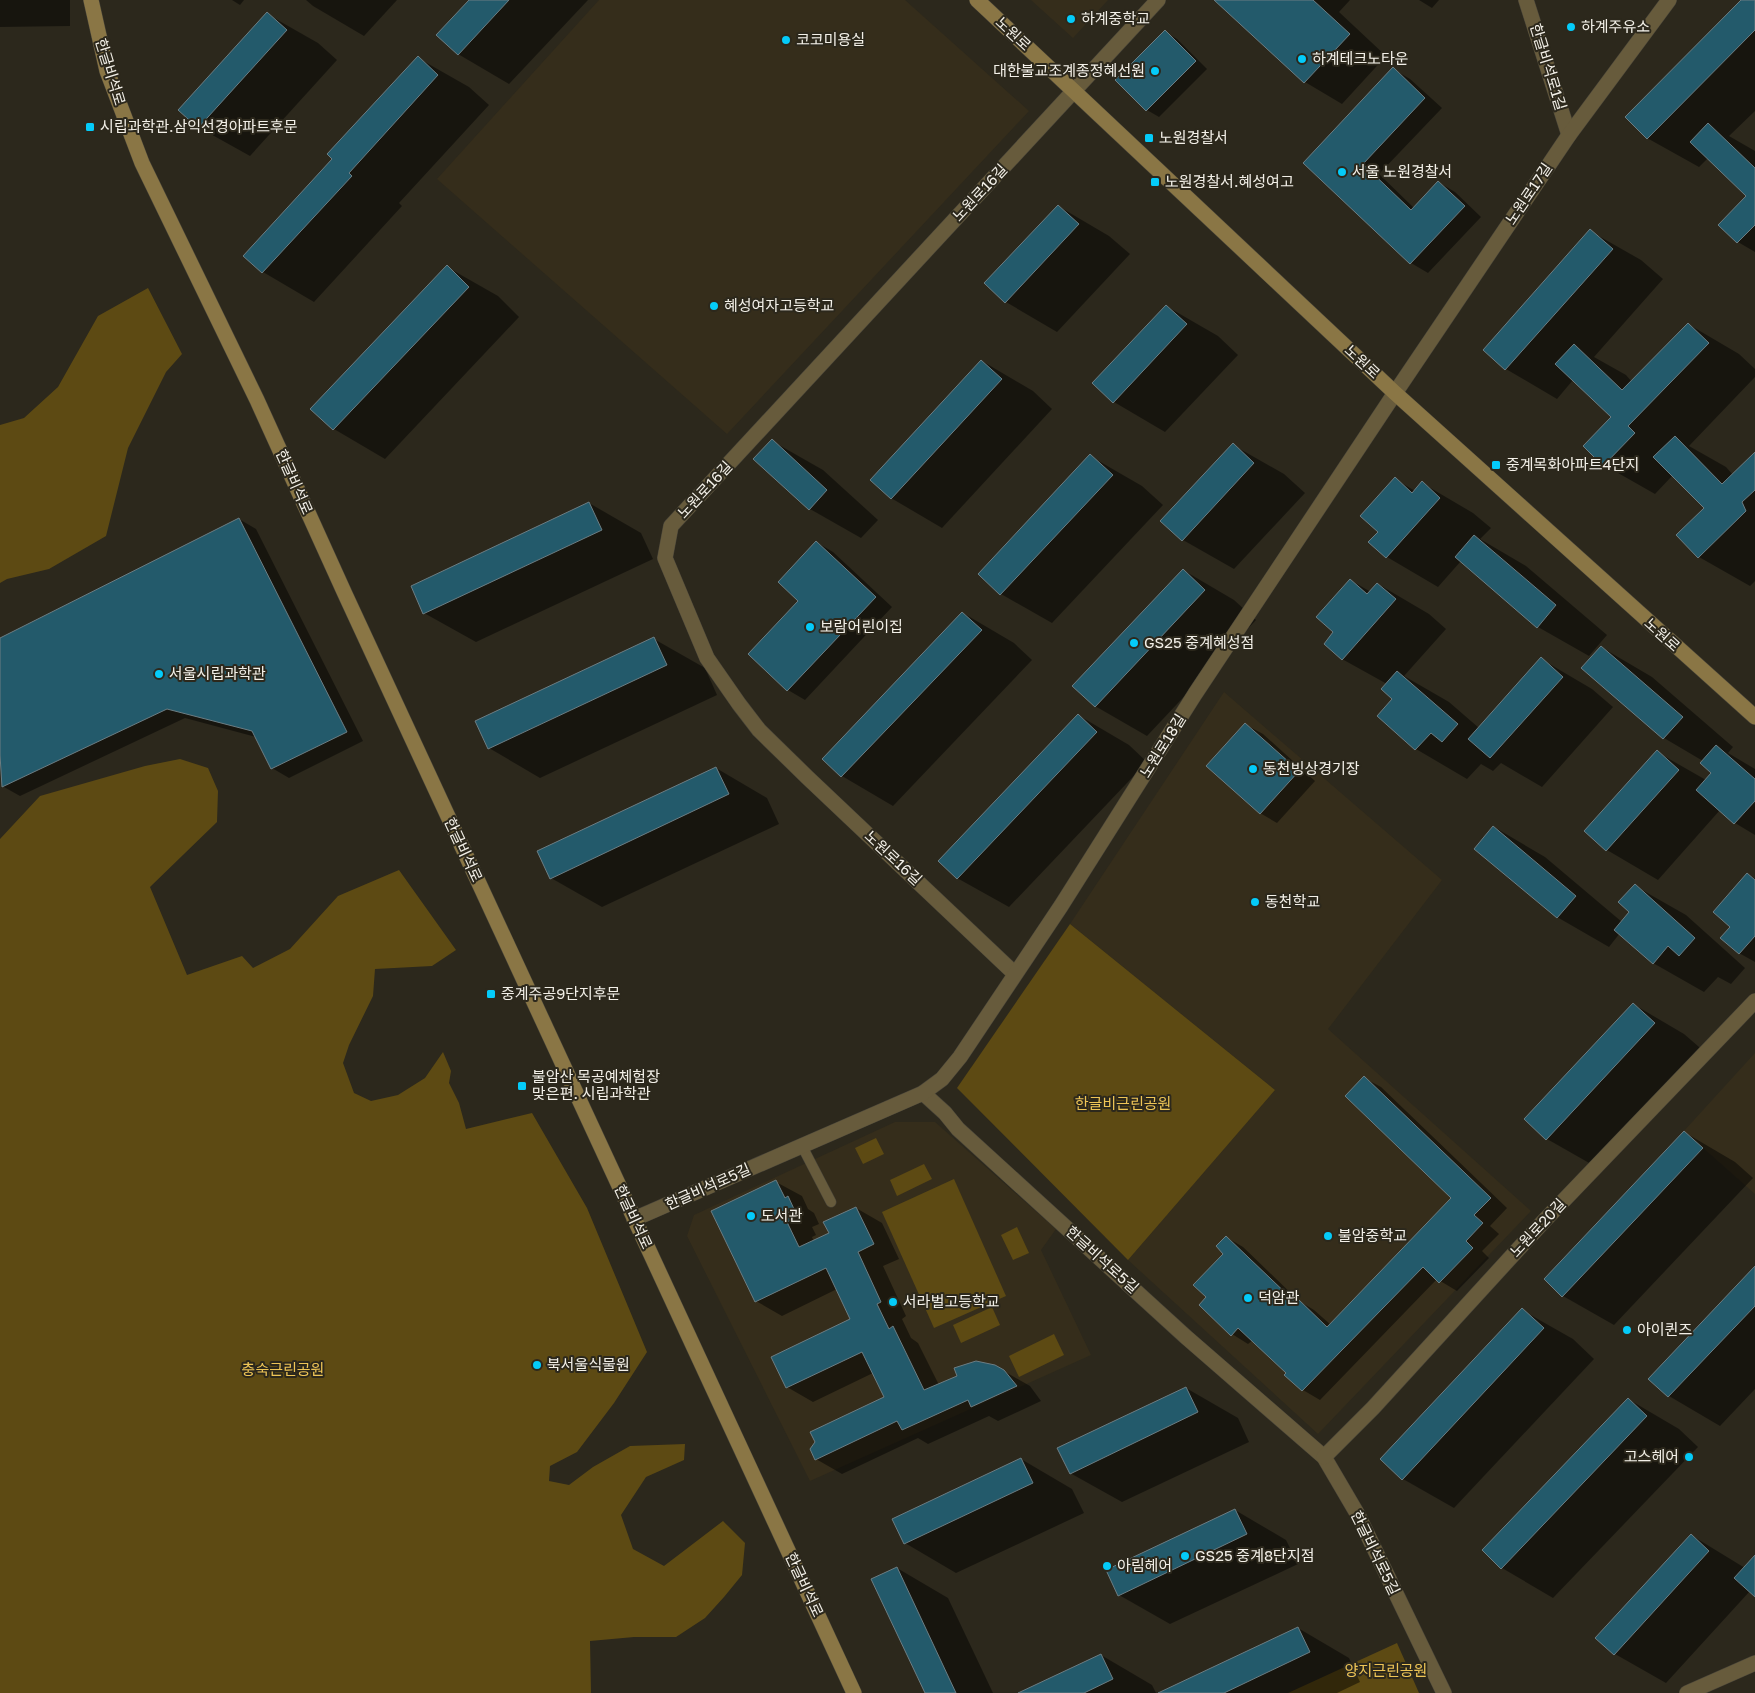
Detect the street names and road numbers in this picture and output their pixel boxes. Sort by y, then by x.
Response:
street label: 노원로 [992,13,1035,54]
street label: 한글비석로1길 [1527,21,1571,112]
street label: 한글비석로 [92,36,130,107]
street label: 노원로17길 [1501,159,1555,228]
street label: 노원로16길 [948,160,1010,225]
street label: 노원로 [1341,341,1384,382]
street label: 한글비석로 [273,446,317,517]
street label: 노원로16길 [673,457,735,522]
street label: 노원로 [1641,614,1684,655]
street label: 노원로18길 [1136,710,1189,781]
street label: 한글비석로 [441,814,487,885]
street label: 노원로16길 [861,826,926,888]
street label: 한글비석로5길 [662,1159,753,1213]
street label: 한글비석로 [611,1181,657,1252]
street label: 노원로20길 [1506,1194,1569,1260]
street label: 한글비석로5길 [1063,1222,1143,1297]
street label: 한글비석로5길 [1348,1507,1404,1598]
street label: 한글비석로 [782,1549,828,1620]

